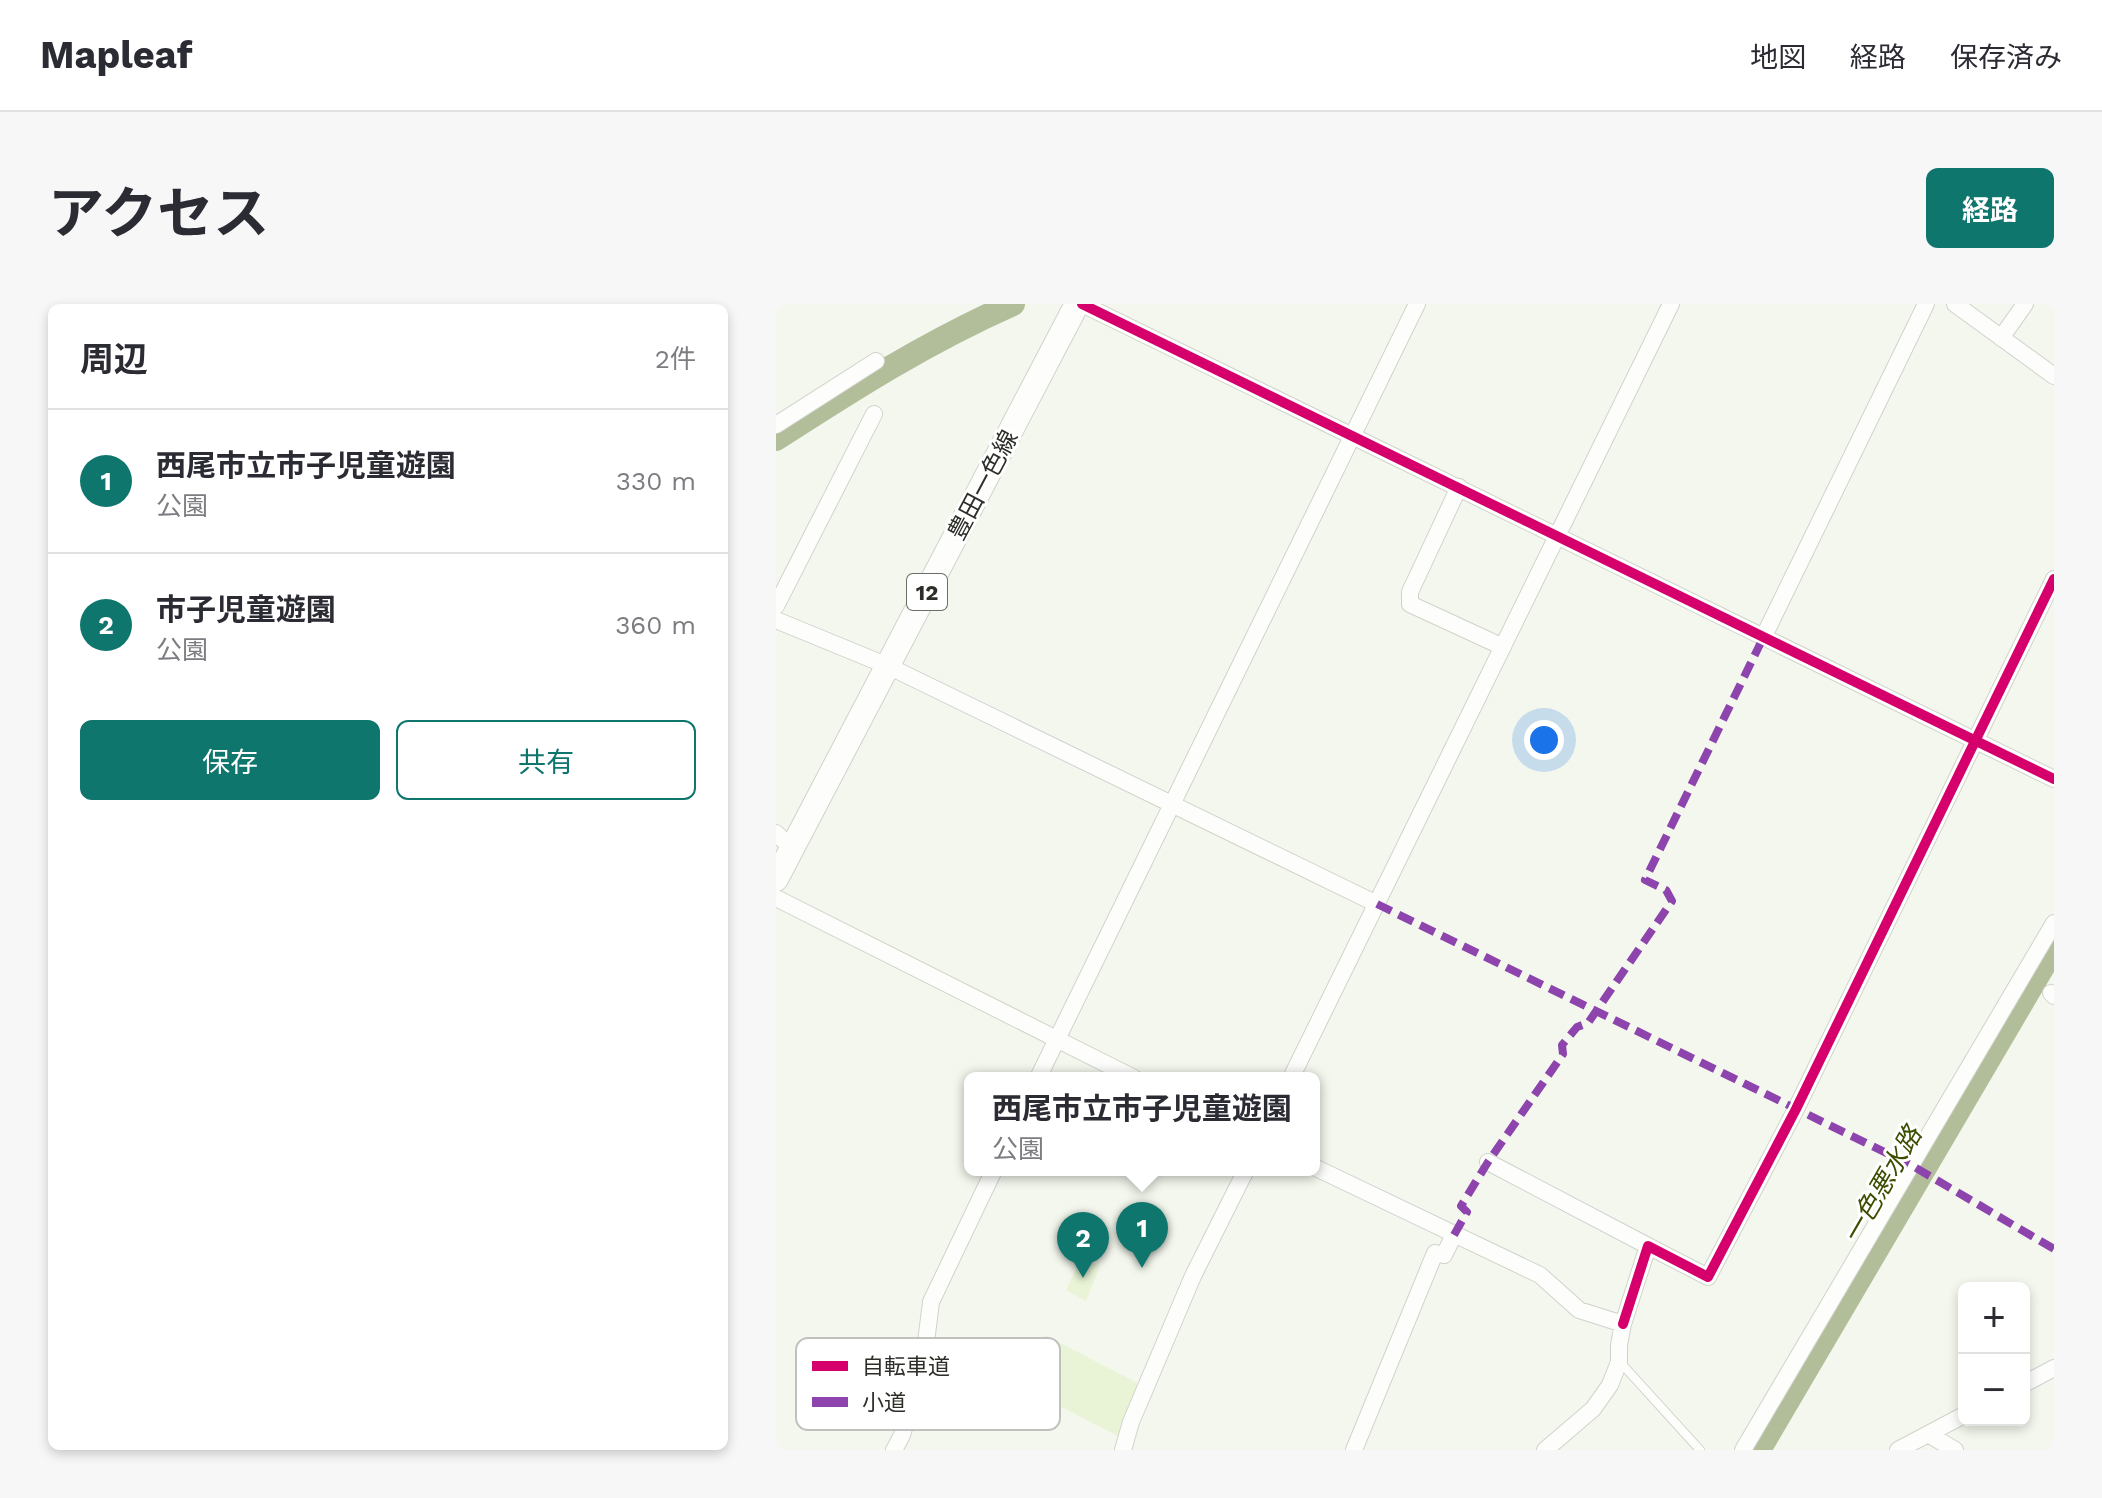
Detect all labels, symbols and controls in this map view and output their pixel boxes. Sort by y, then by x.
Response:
text: Mapleaf [40,33,192,77]
text: 地図 [1750,41,1806,74]
text: 経路 [1850,41,1906,74]
text: 保存済み [1950,41,2062,74]
button: 経路 [1926,168,2054,248]
text: アクセス [48,181,269,247]
text: 周辺 [80,339,148,379]
text: 2件 [655,344,696,374]
street label: 豊田一色線 [942,425,1024,545]
text: 西尾市立市子児童遊園 [156,448,456,483]
text: 1 [100,466,112,496]
text: 330 m [616,466,696,496]
text: 公園 [156,491,208,521]
road number: 12 [907,574,947,610]
text: 市子児童遊園 [156,592,336,627]
text: 2 [98,610,114,640]
text: 360 m [615,610,696,640]
text: 公園 [156,635,208,665]
button: 保存 [80,720,380,800]
button: 共有 [396,720,696,800]
your location [1524,720,1564,760]
popup [964,1072,1320,1176]
text: 西尾市立市子児童遊園 [992,1091,1292,1126]
water label: 一色悪水路 [1837,1119,1928,1249]
text: 公園 [992,1134,1044,1164]
pin: 1 [1116,1202,1168,1268]
pin: 2 [1057,1212,1109,1278]
map controls [1958,1282,2030,1426]
button: + [1958,1282,2030,1354]
legend [796,1338,1060,1430]
text: 自転車道 [862,1354,950,1379]
button: − [1958,1354,2030,1426]
text: 小道 [862,1390,906,1415]

